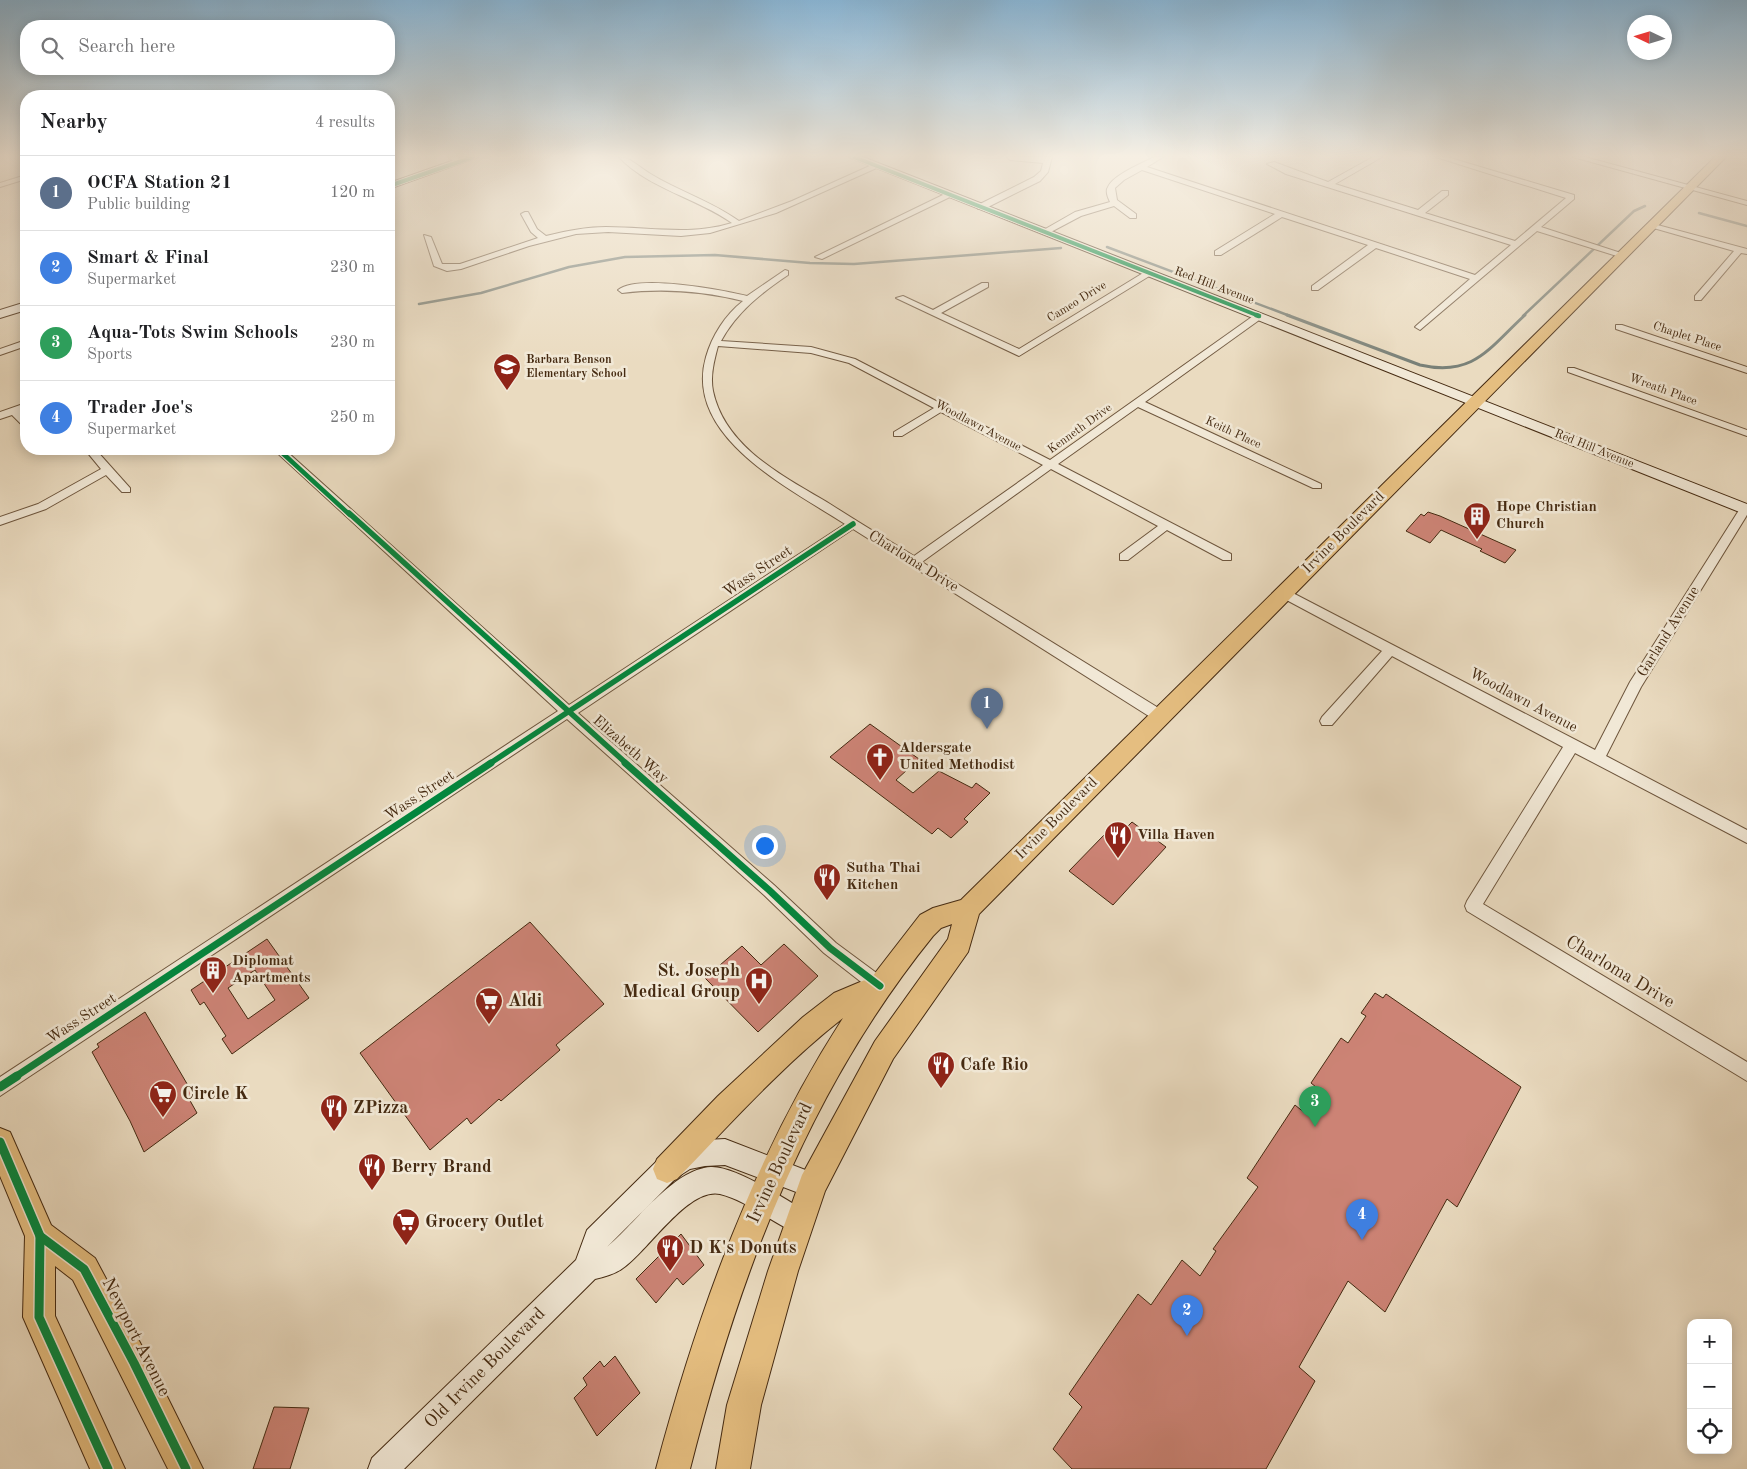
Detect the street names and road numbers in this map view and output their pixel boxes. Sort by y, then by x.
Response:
street label: Red Hill Avenue [1172,265,1256,307]
street label: Cameo Drive [1045,279,1109,325]
street label: Chaplet Place [1651,320,1723,354]
street label: Wreath Place [1627,372,1699,408]
street label: Woodlawn Avenue [933,398,1024,454]
street label: Kenneth Drive [1046,402,1115,456]
street label: Keith Place [1203,415,1263,451]
street label: Red Hill Avenue [1553,428,1636,471]
street label: Irvine Boulevard [1300,489,1388,577]
street label: Charloma Drive [865,528,961,596]
street label: Wass Street [721,544,795,600]
street label: Garland Avenue [1635,584,1703,680]
street label: Woodlawn Avenue [1467,666,1580,736]
street label: Elizabeth Way [589,713,671,787]
street label: Wass Street [383,768,457,824]
street label: Irvine Boulevard [1013,775,1101,863]
street label: Charloma Drive [1562,933,1678,1011]
street label: Wass Street [45,991,119,1047]
street label: Irvine Boulevard [744,1100,816,1226]
street label: Newport Avenue [98,1275,174,1399]
street label: Old Irvine Boulevard [421,1304,549,1432]

